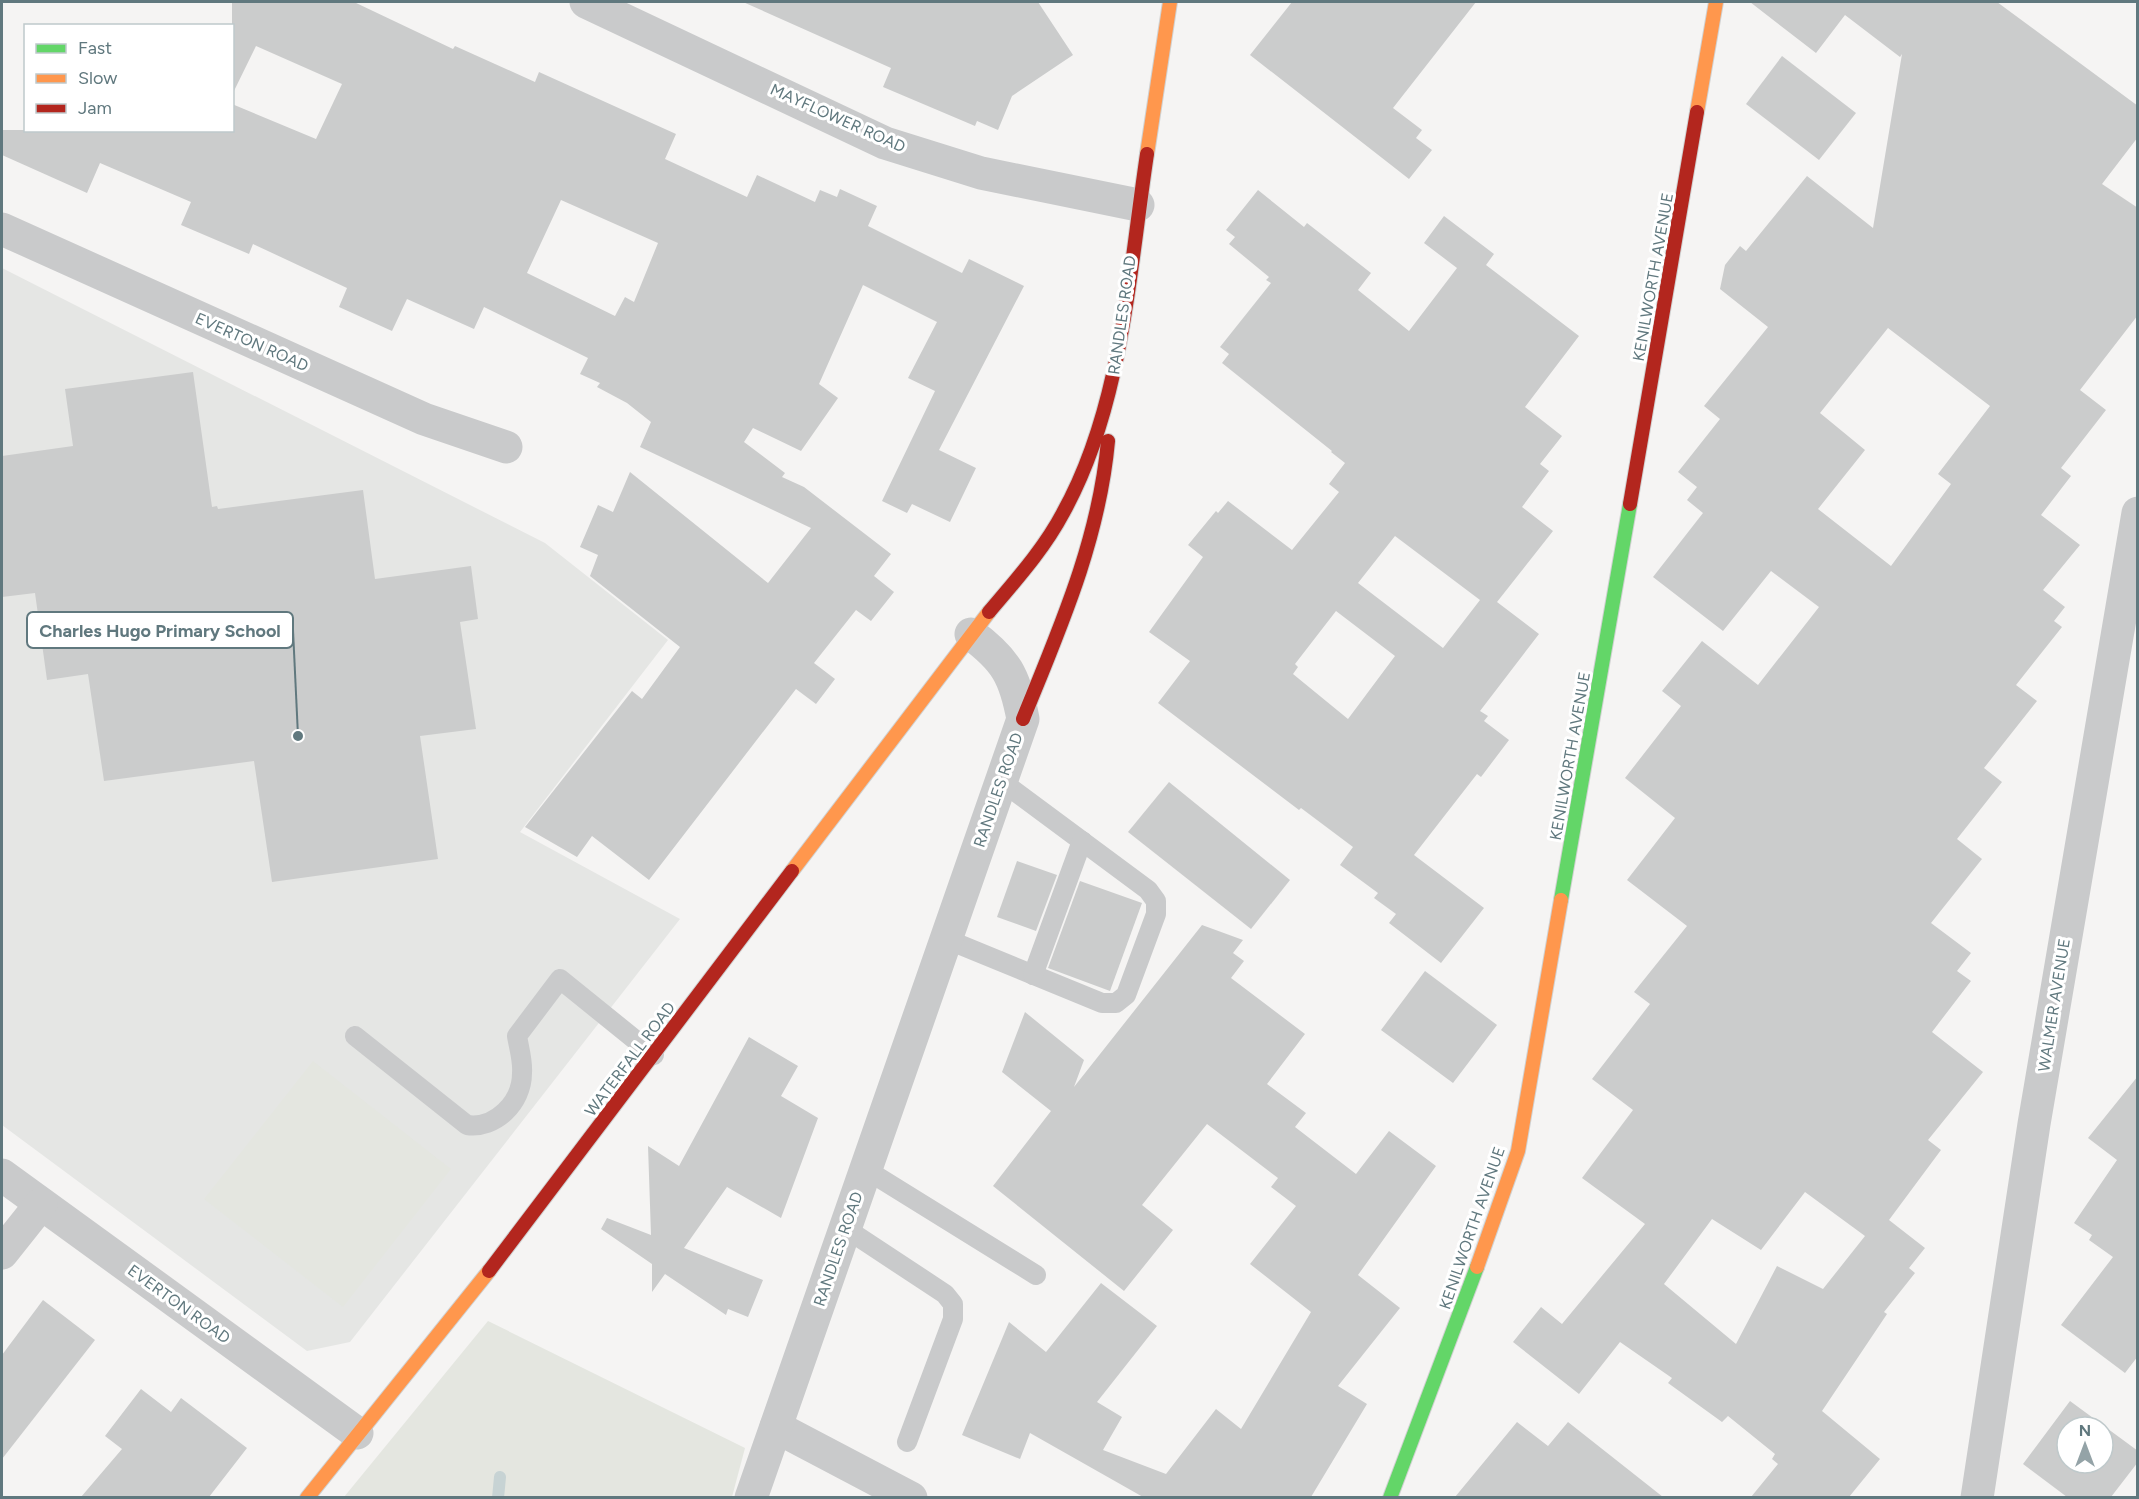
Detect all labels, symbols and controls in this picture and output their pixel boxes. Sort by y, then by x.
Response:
legend [24,24,234,132]
text: Fast [78,37,112,59]
text: Slow [78,67,117,89]
street label: MAYFLOWER ROAD [767,80,909,156]
text: Jam [78,97,112,119]
street label: KENILWORTH AVENUE [1629,191,1677,363]
street label: RANDLES ROAD [1104,254,1140,376]
street label: EVERTON ROAD [192,309,312,375]
callout: Charles Hugo Primary School [27,612,293,648]
text: Charles Hugo Primary School [39,620,281,642]
street label: KENILWORTH AVENUE [1546,670,1594,842]
street label: RANDLES ROAD [969,730,1027,850]
street label: WALMER AVENUE [2034,937,2074,1073]
street label: WATERFALL ROAD [581,998,679,1120]
street label: KENILWORTH AVENUE [1435,1144,1509,1312]
street label: RANDLES ROAD [809,1189,867,1309]
street label: EVERTON ROAD [124,1261,234,1347]
north arrow [2055,1415,2115,1475]
text: N [2079,1421,2091,1440]

